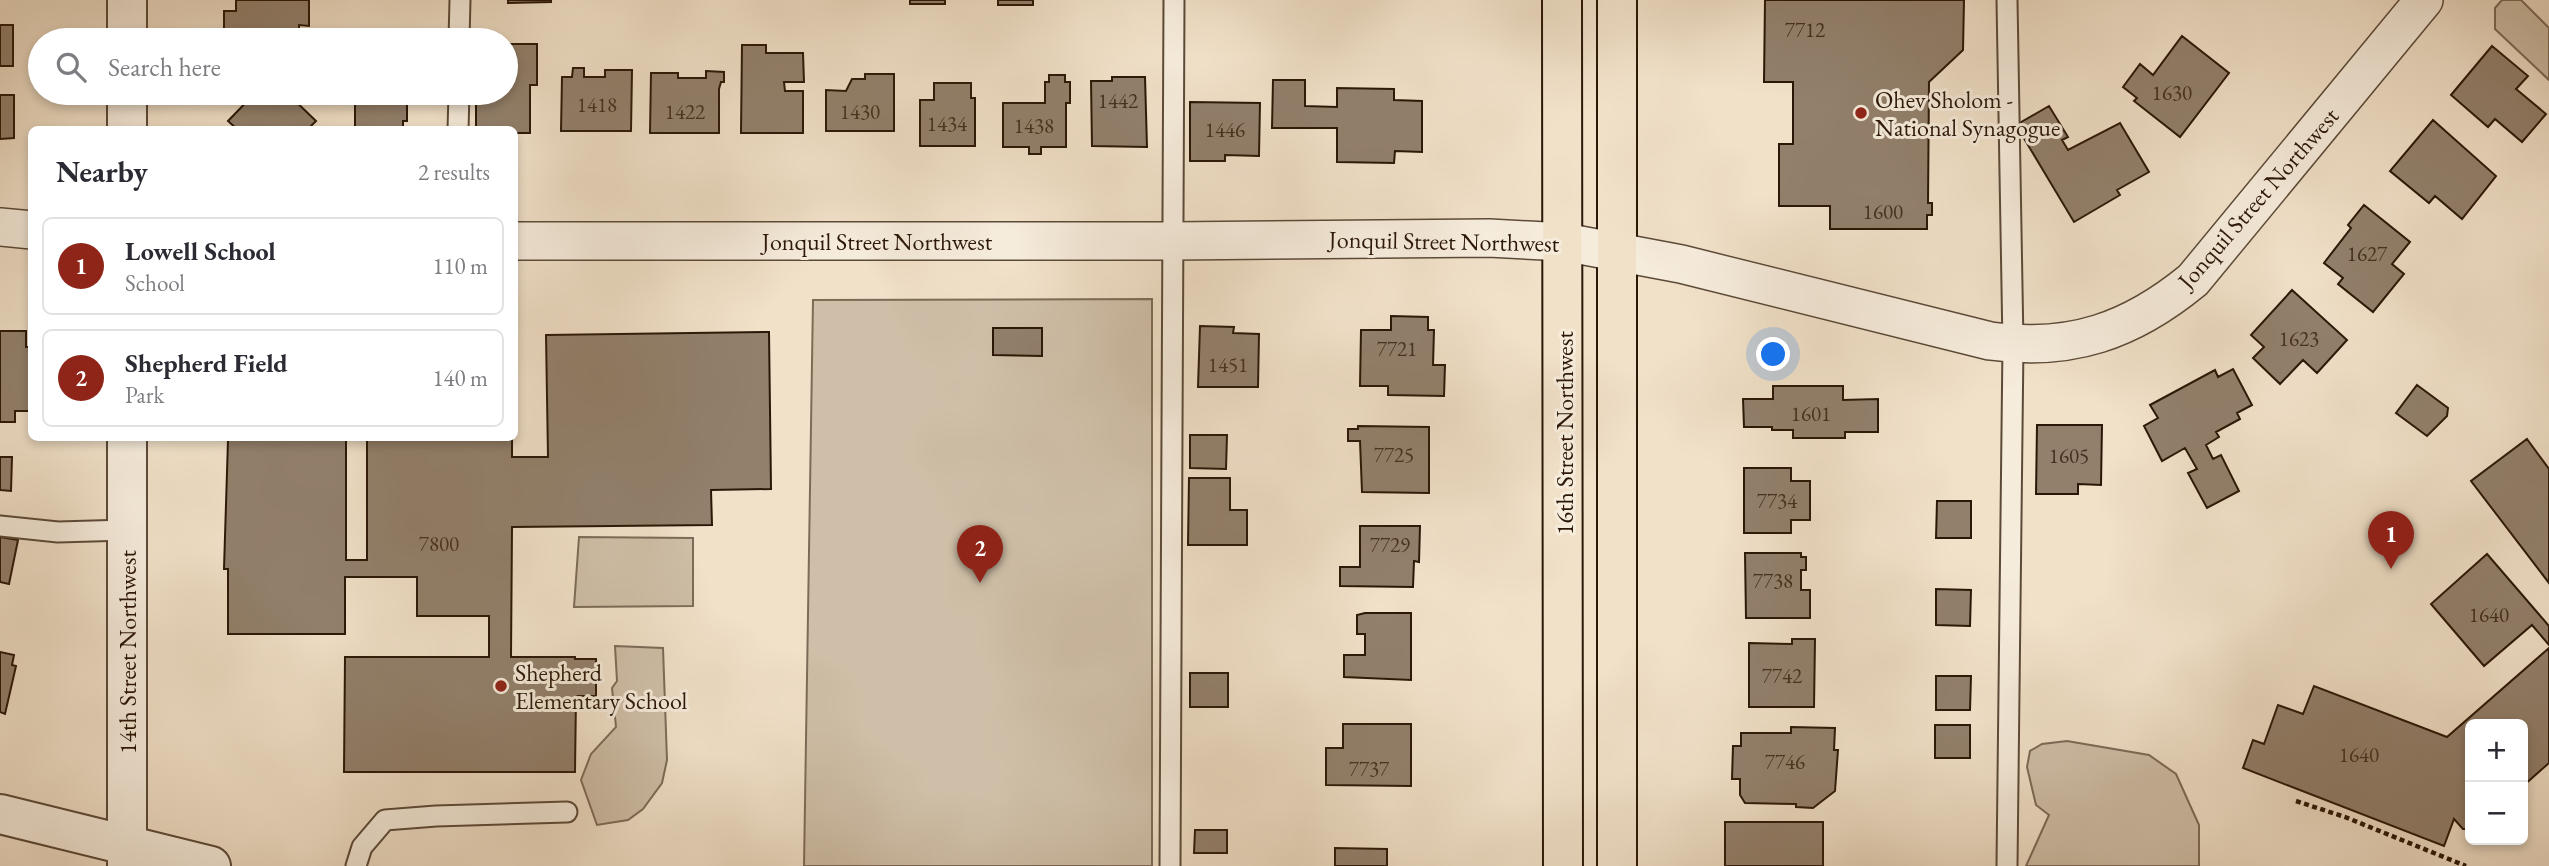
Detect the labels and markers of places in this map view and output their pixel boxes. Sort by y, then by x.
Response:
place label: Ohev Sholom - National Synagogue [1875,84,2060,143]
marker: Ohev Sholom - National Synagogue [1853,105,1869,121]
pin: 1 [2368,511,2414,569]
pin: 2 [957,525,1003,583]
place label: Shepherd Elementary School [515,657,687,716]
marker: Shepherd Elementary School [493,678,509,694]

